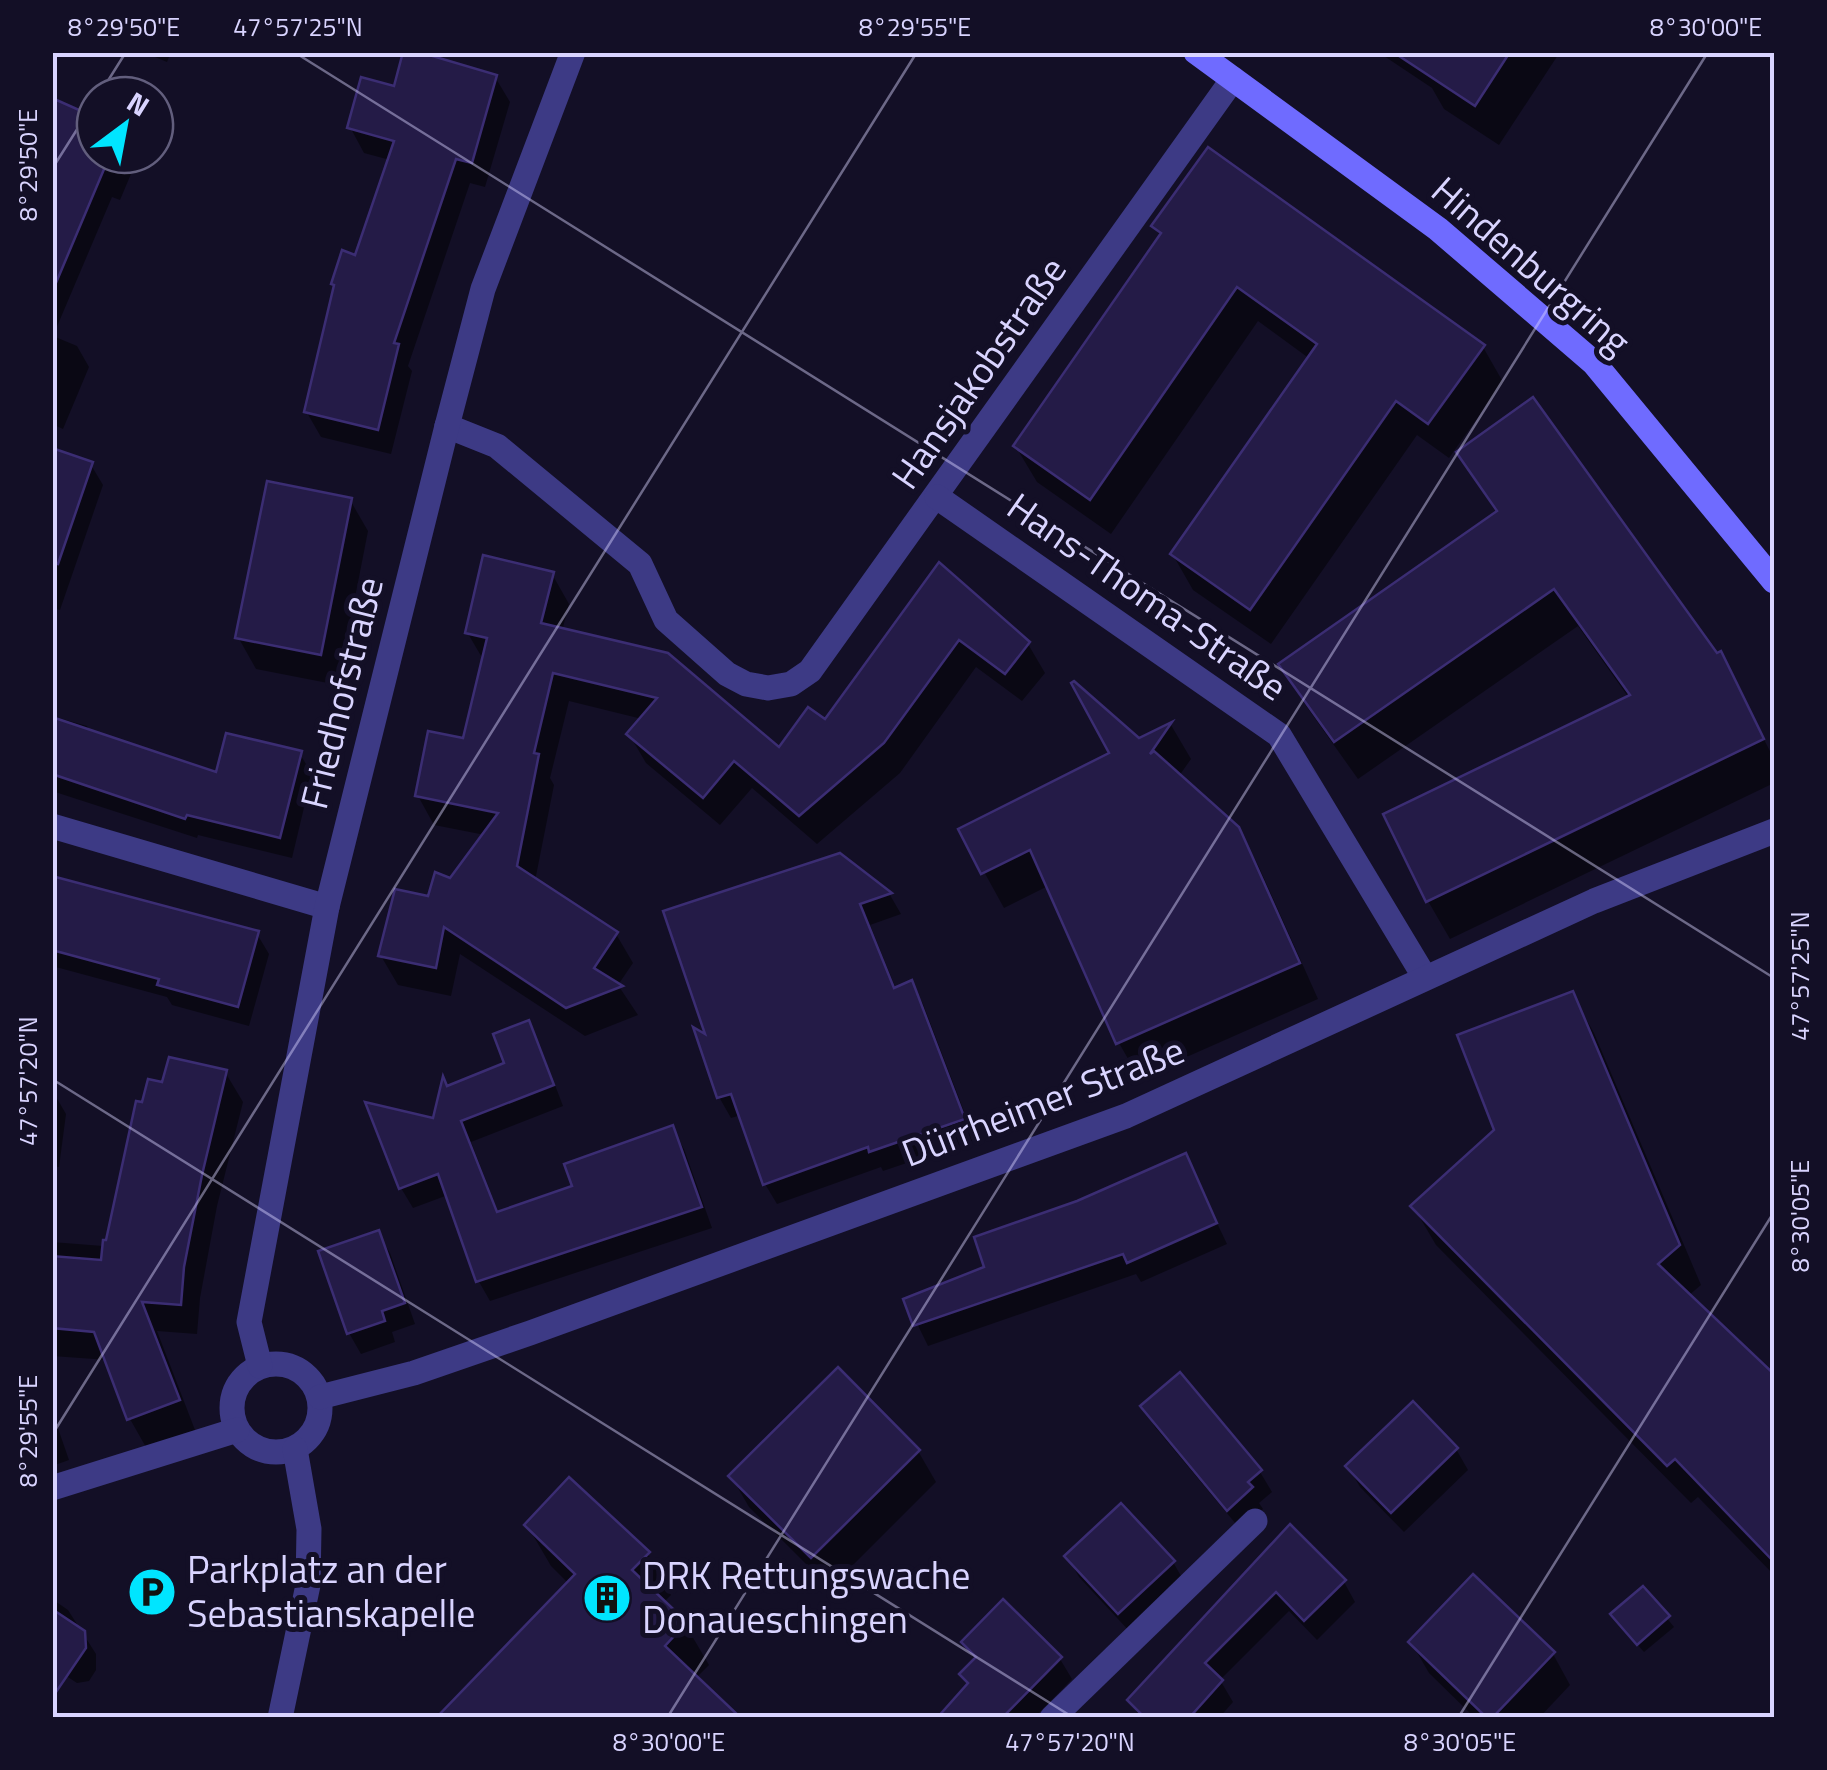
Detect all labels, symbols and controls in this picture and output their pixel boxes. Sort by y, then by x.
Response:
text: 8°29'50"E [68,8,180,46]
text: 47°57'25"N [233,8,363,46]
text: 8°29'55"E [859,8,971,46]
text: 8°30'00"E [1650,8,1762,46]
north arrow [75,75,175,175]
text: N [119,80,158,127]
text: 8°29'50"E [9,109,47,221]
street label: Hindenburgring [1419,162,1644,369]
street label: Hansjakobstraße [876,244,1080,501]
street label: Hans-Thoma-Straße [996,478,1299,715]
street label: Friedhofstraße [284,571,398,815]
text: 47°57'25"N [1781,911,1819,1041]
text: 47°57'20"N [9,1016,47,1146]
street label: Dürrheimer Straße [893,1021,1192,1182]
text: 8°30'05"E [1781,1160,1819,1272]
text: 8°29'55"E [9,1375,47,1487]
place label: Parkplatz an der Sebastianskapelle [187,1540,475,1642]
place label: DRK Rettungswache Donaueschingen [642,1546,970,1648]
parking icon: Parkplatz an der Sebastianskapelle [126,1566,178,1618]
building icon: DRK Rettungswache Donaueschingen [581,1572,633,1624]
text: 8°30'00"E [613,1723,725,1761]
text: 47°57'20"N [1005,1723,1135,1761]
text: 8°30'05"E [1404,1723,1516,1761]

